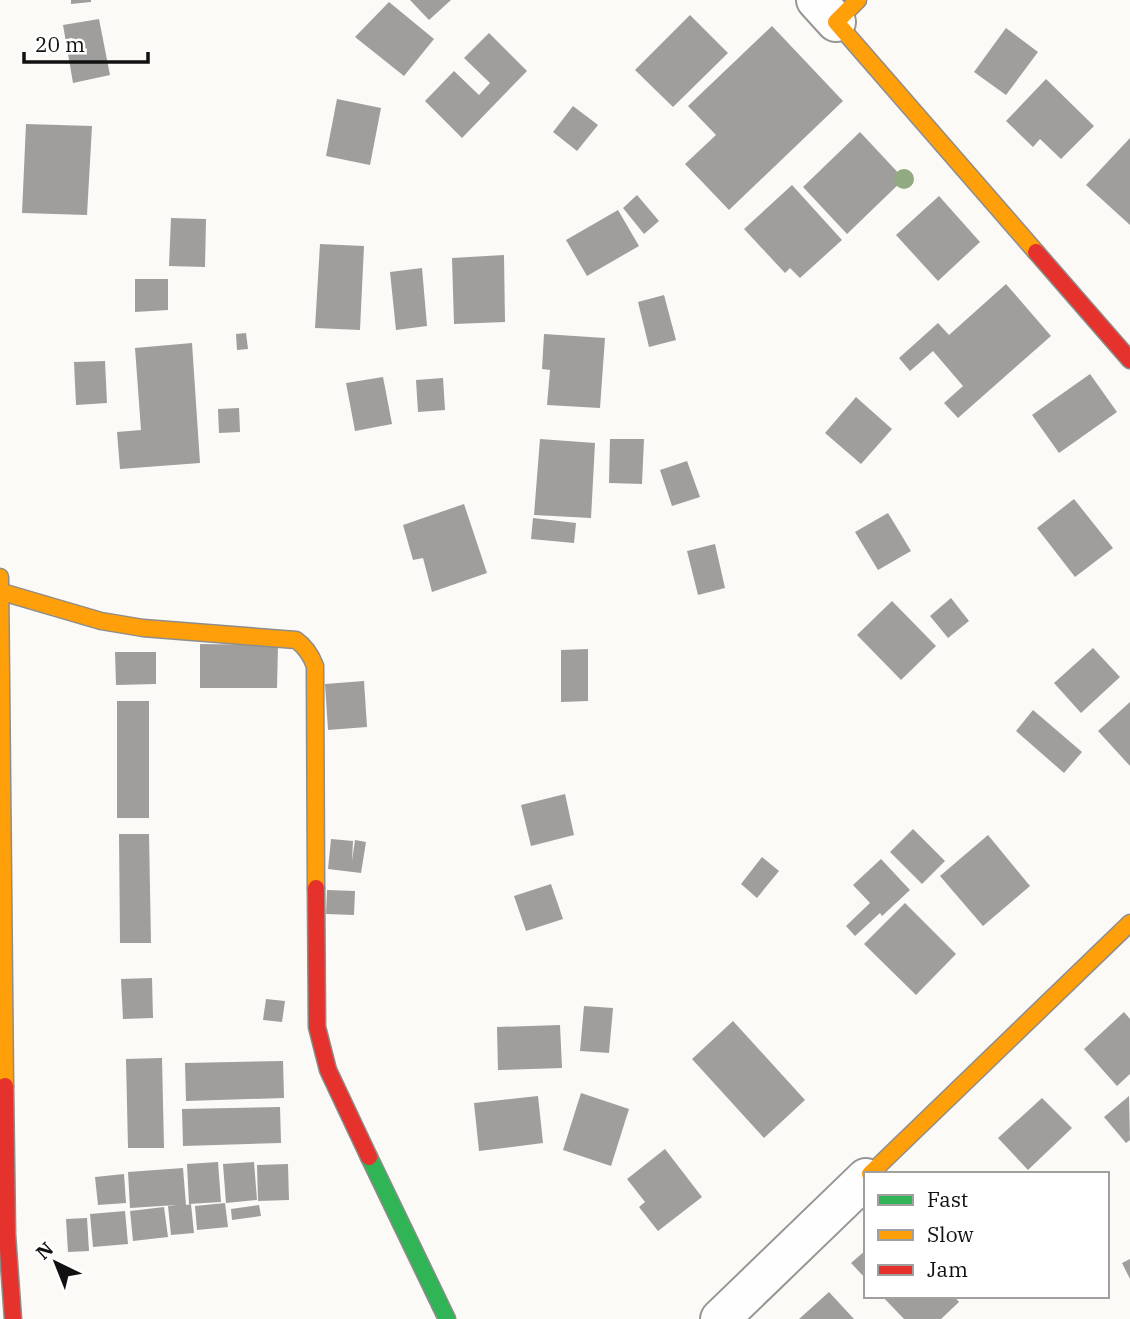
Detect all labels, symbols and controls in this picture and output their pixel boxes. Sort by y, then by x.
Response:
scale bar [24,21,149,65]
text: 20 m [35,30,85,58]
legend [864,1172,1109,1298]
text: Fast [927,1185,968,1213]
text: Slow [927,1220,974,1248]
north arrow [21,1228,91,1298]
text: N [31,1237,58,1264]
text: Jam [927,1255,968,1283]

